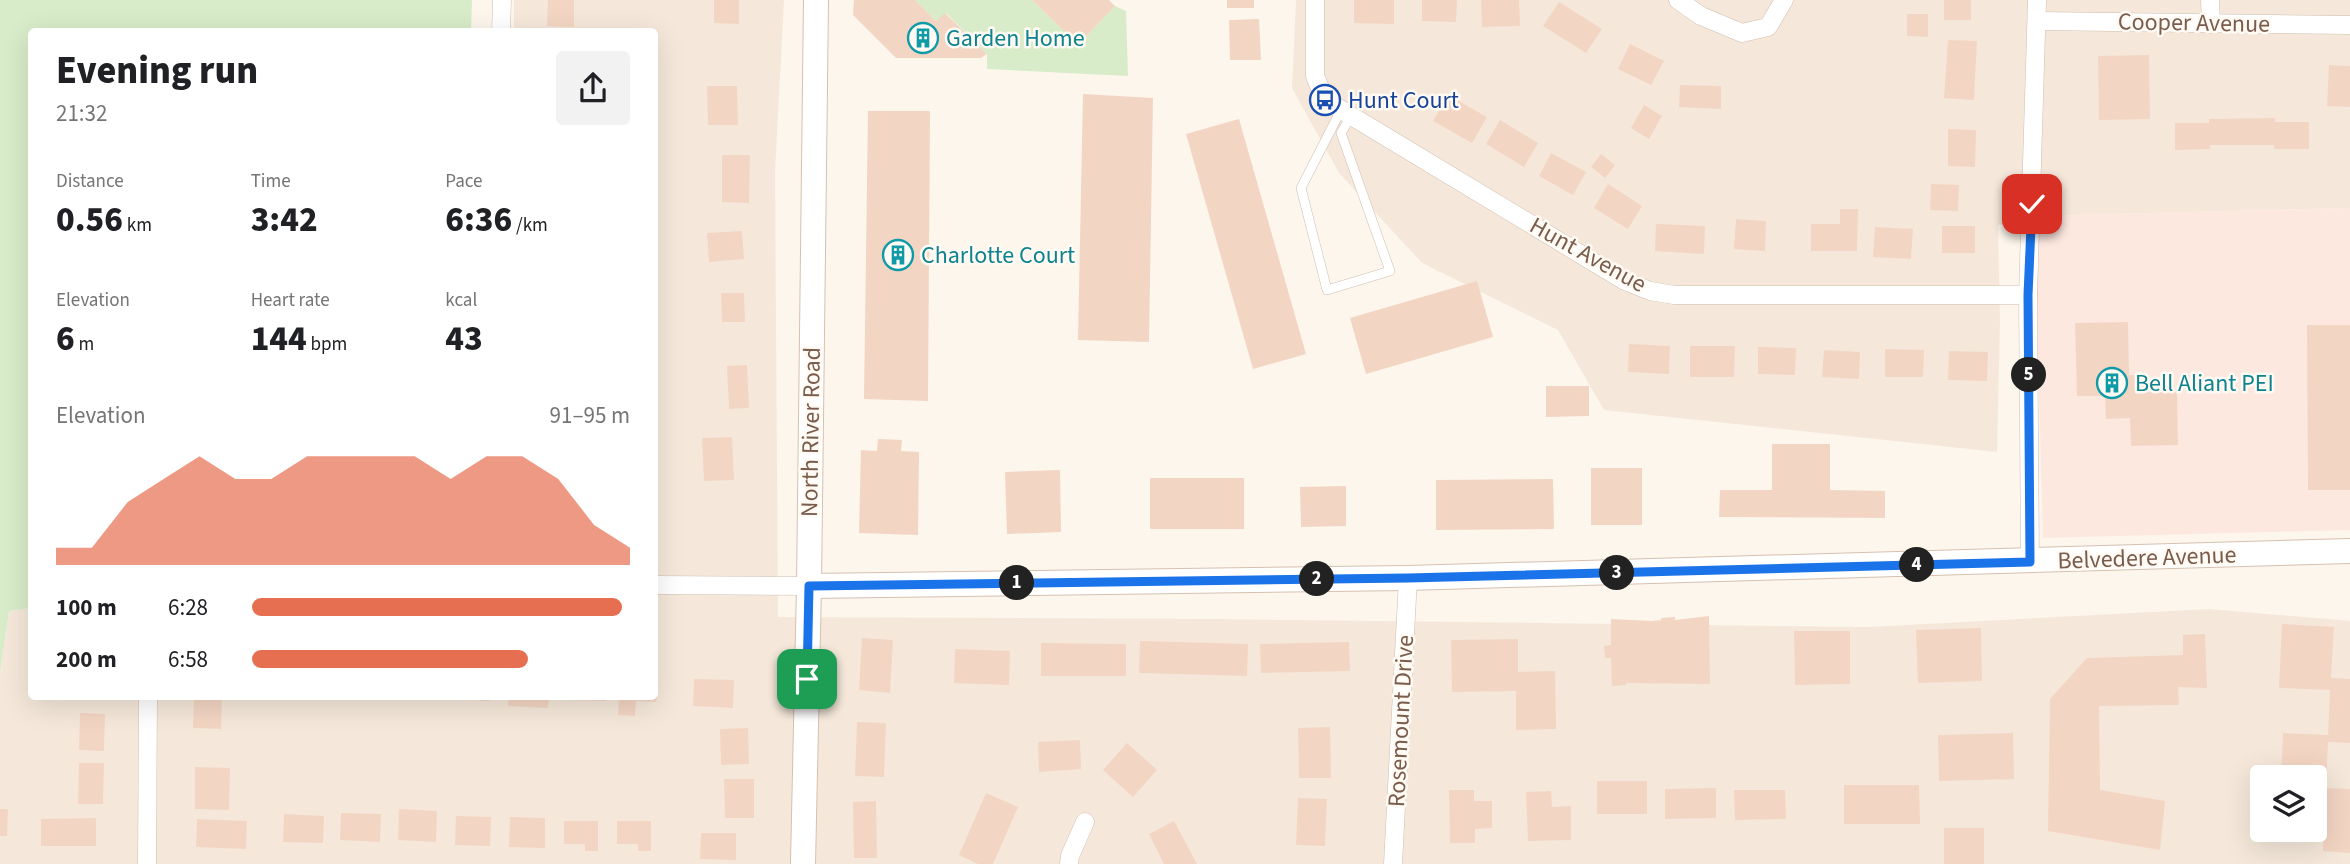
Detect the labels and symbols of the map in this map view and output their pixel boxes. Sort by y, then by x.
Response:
street label: Cooper Avenue [2118,4,2270,42]
building icon: Garden Home [906,21,940,55]
place label: Garden Home [946,21,1085,56]
bus stop icon: Hunt Court [1308,83,1342,117]
place label: Hunt Court [1348,83,1459,118]
pin [2002,174,2062,234]
street label: Hunt Avenue [1523,208,1653,302]
building icon: Charlotte Court [881,238,915,272]
place label: Charlotte Court [921,238,1075,273]
street label: North River Road [792,347,830,517]
pin: 5 [2011,358,2046,392]
building icon: Bell Aliant PEI [2095,366,2129,400]
place label: Bell Aliant PEI [2135,366,2274,401]
street label: Belvedere Avenue [2057,537,2237,579]
pin: 4 [1899,548,1934,582]
pin: 3 [1600,556,1634,590]
pin: 2 [1300,562,1334,596]
pin: 1 [1000,566,1034,600]
street label: Rosemount Drive [1379,634,1423,808]
pin [777,649,837,709]

